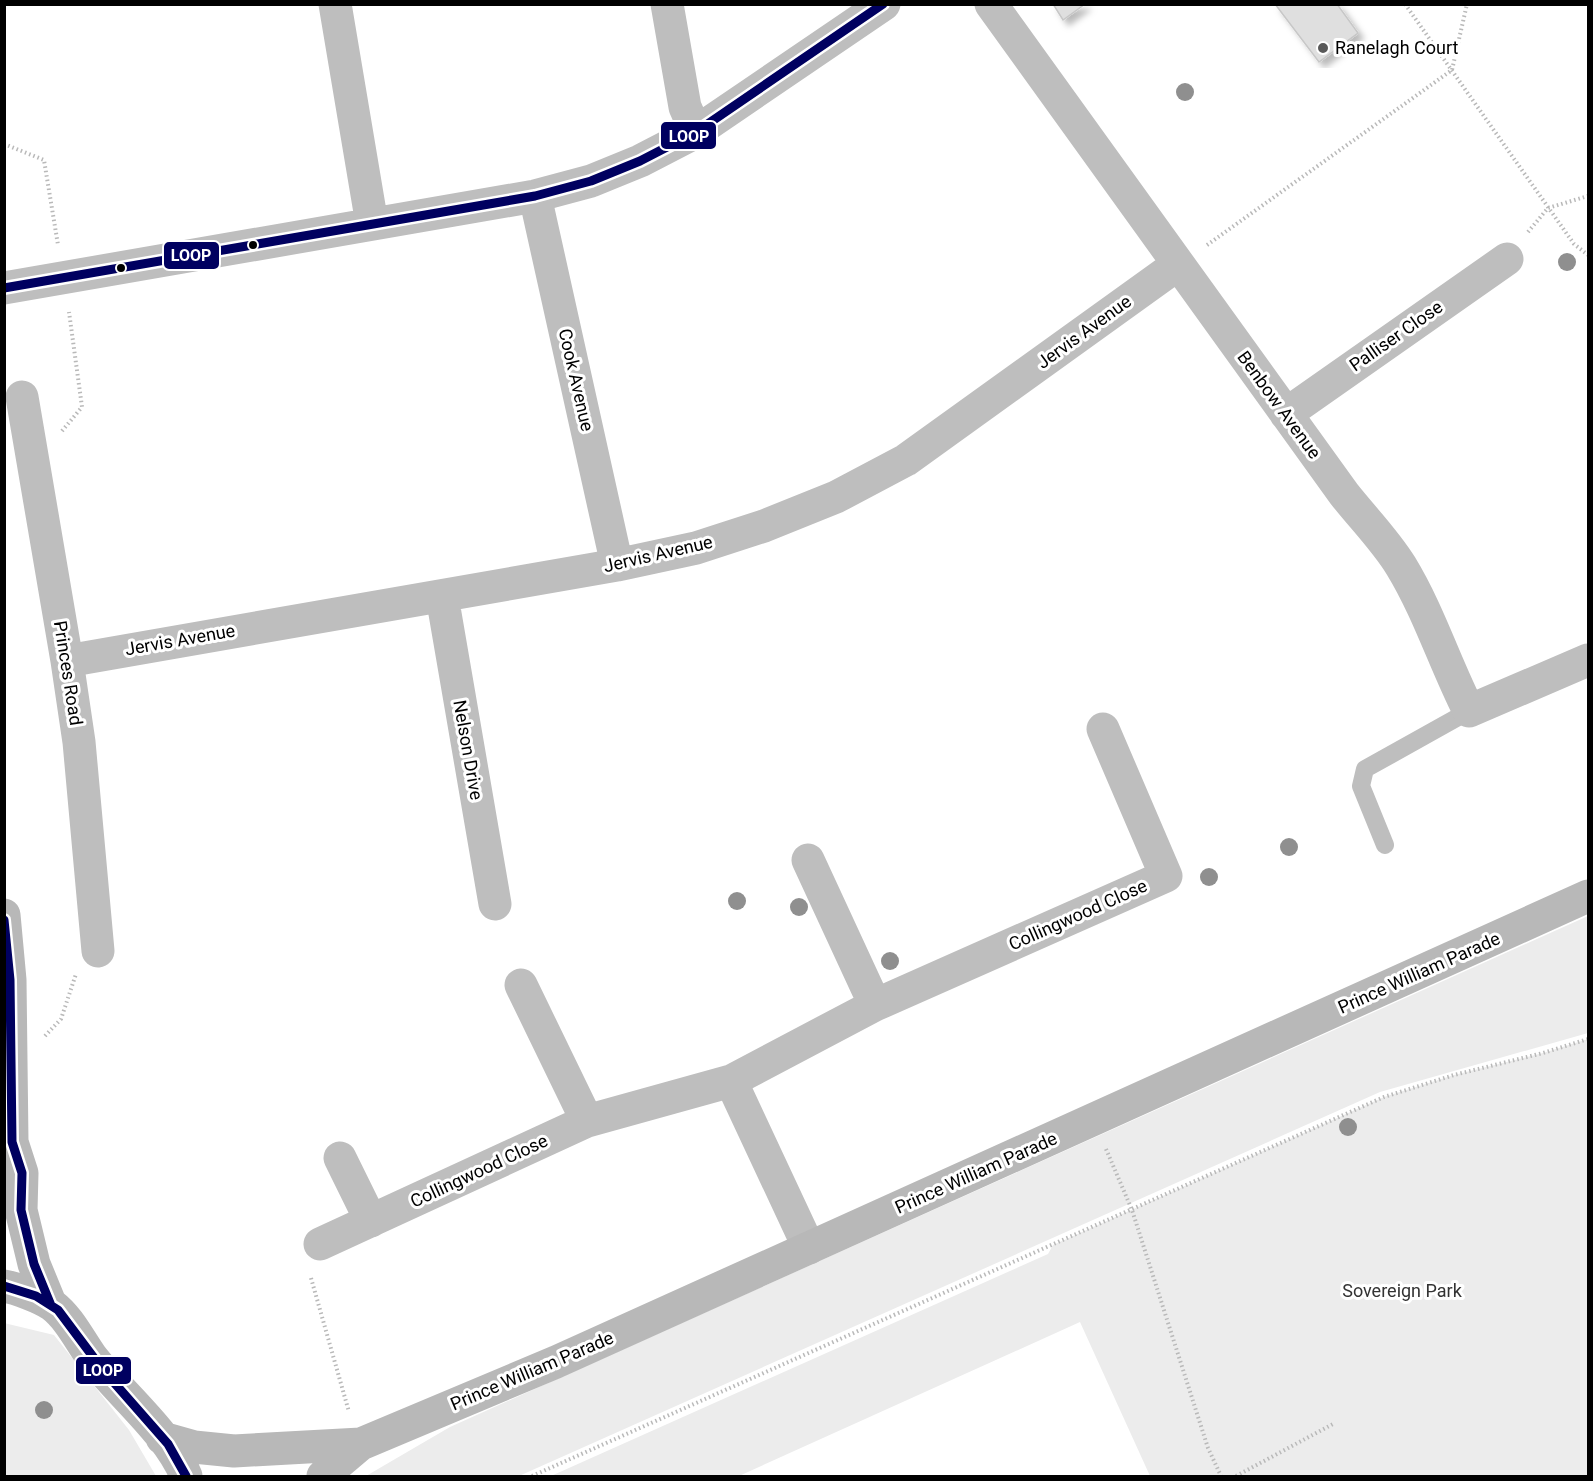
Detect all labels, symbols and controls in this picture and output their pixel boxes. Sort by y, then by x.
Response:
place label: Ranelagh Court [1335,37,1458,58]
marker: Ranelagh Court [1316,41,1330,55]
line badge: LOOP [660,121,717,150]
text: LOOP [669,127,709,146]
unlabelled marker [247,239,259,251]
line badge: LOOP [163,241,220,270]
text: LOOP [171,246,211,265]
unlabelled marker [115,262,127,274]
street label: Jervis Avenue [1032,290,1135,373]
street label: Palliser Close [1345,296,1446,375]
street label: Cook Avenue [554,327,598,433]
street label: Benbow Avenue [1233,347,1325,463]
street label: Jervis Avenue [601,531,715,576]
street label: Princes Road [50,619,87,727]
street label: Jervis Avenue [123,619,237,660]
street label: Nelson Drive [449,698,488,802]
street label: Collingwood Close [1005,875,1150,954]
street label: Prince William Parade [1335,927,1503,1018]
street label: Prince William Parade [892,1127,1060,1218]
street label: Collingwood Close [407,1130,551,1212]
park label: Sovereign Park [1342,1280,1463,1301]
street label: Prince William Parade [447,1327,616,1414]
line badge: LOOP [75,1356,132,1385]
text: LOOP [83,1361,123,1380]

